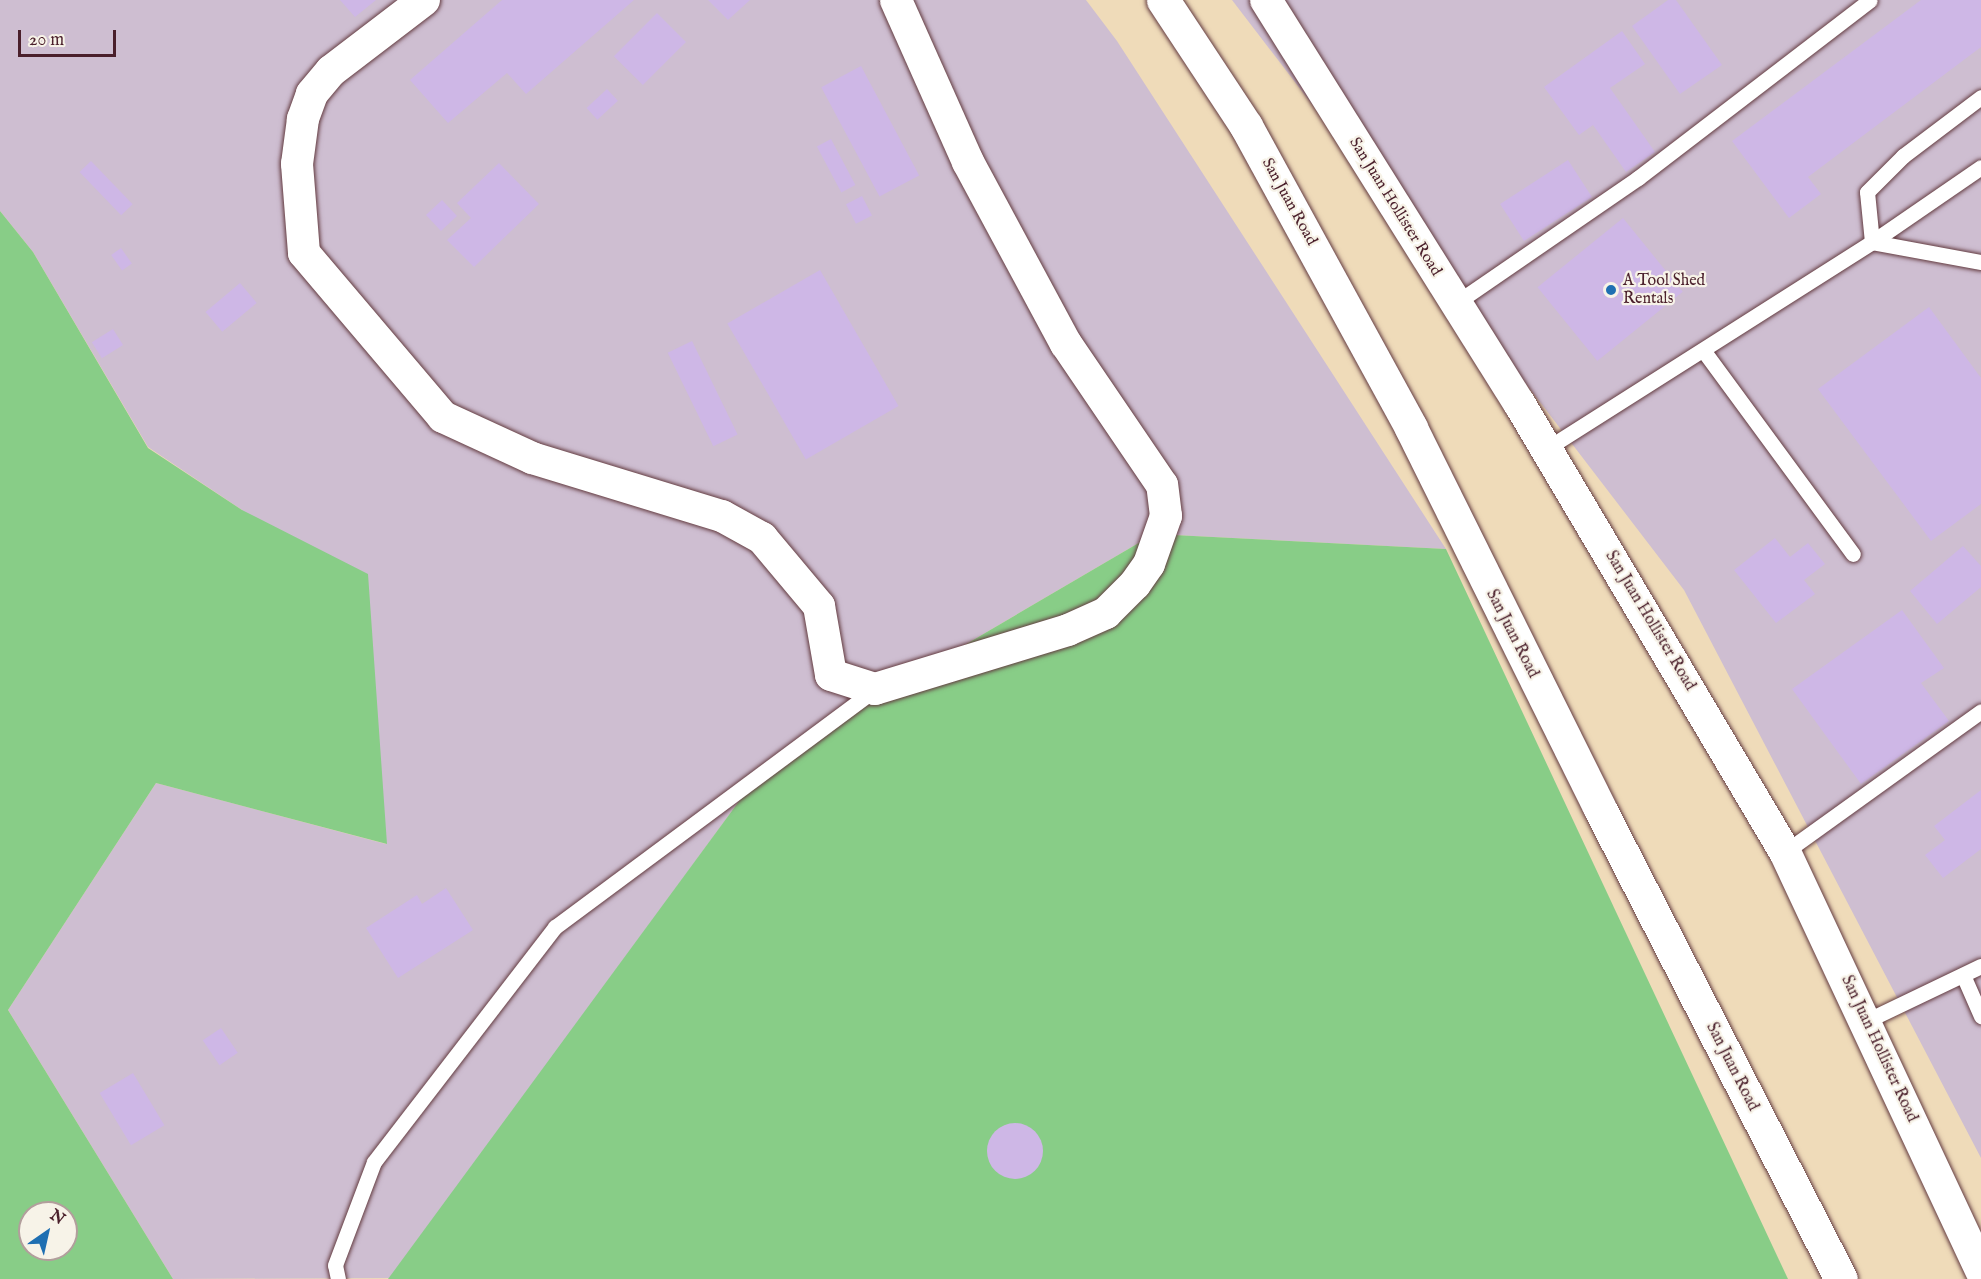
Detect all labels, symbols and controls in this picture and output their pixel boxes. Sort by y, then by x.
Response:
scale bar [21,18,118,56]
text: 20 m [29,29,64,52]
street label: San Juan Hollister Road [1345,134,1445,280]
street label: San Juan Road [1257,155,1321,249]
place label: A Tool Shed Rentals [1623,271,1705,309]
marker: A Tool Shed Rentals [1604,283,1618,297]
street label: San Juan Hollister Road [1601,548,1699,694]
street label: San Juan Road [1482,587,1542,681]
street label: San Juan Hollister Road [1837,973,1921,1125]
street label: San Juan Road [1702,1020,1762,1114]
north arrow [18,1201,78,1261]
text: N [46,1206,68,1230]

